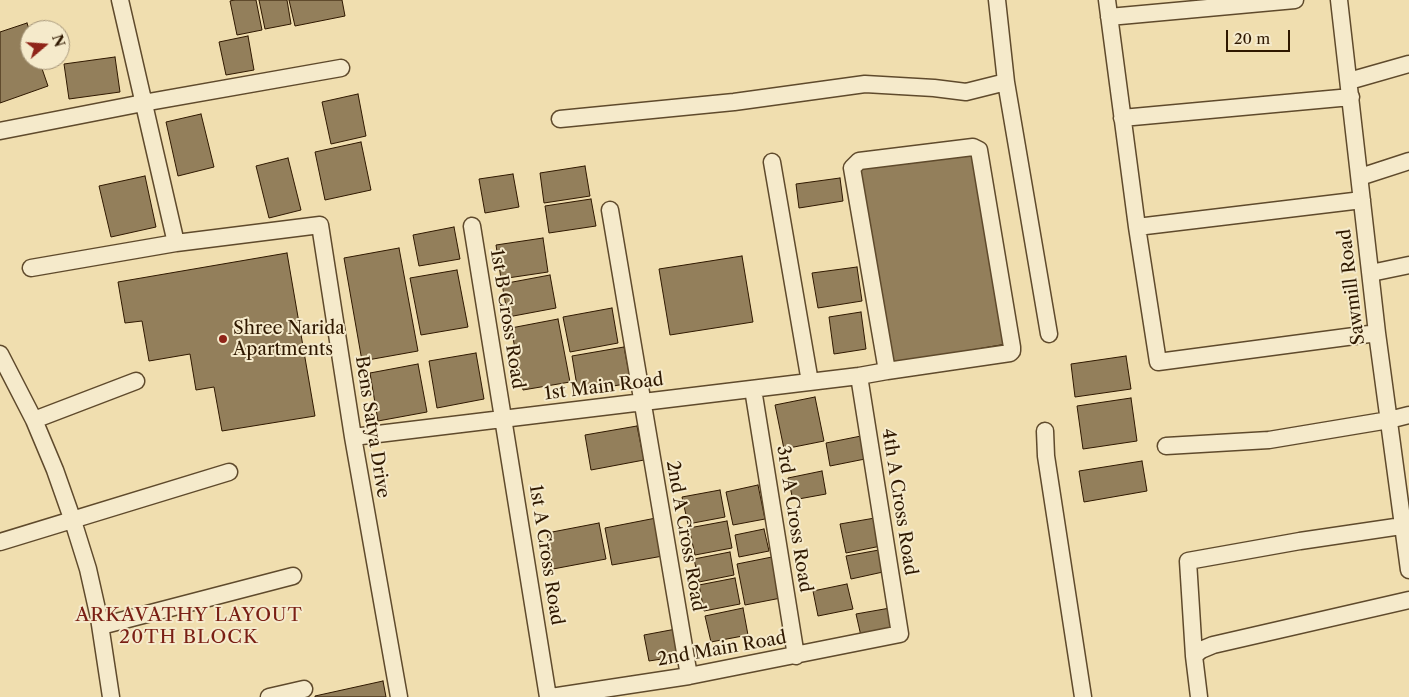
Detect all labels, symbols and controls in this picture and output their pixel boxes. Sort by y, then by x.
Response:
north arrow [20,20,70,70]
scale bar [1229,20,1293,52]
text: 20 m [1234,29,1270,48]
text: N [48,32,69,49]
street label: Sawmill Road [1334,228,1370,346]
street label: 1st B Cross Road [485,248,529,390]
place label: Shree Narida Apartments [233,318,345,360]
marker: Shree Narida Apartments [217,333,229,345]
street label: Bens Satya Drive [350,354,394,500]
street label: 1st Main Road [543,369,665,405]
street label: 4th A Cross Road [877,427,921,577]
street label: 3rd A Cross Road [772,444,816,594]
street label: 2nd A Cross Road [661,459,709,613]
street label: 1st A Cross Road [524,483,568,627]
district label: ARKAVATHY LAYOUT 20TH BLOCK [73,605,305,649]
street label: 2nd Main Road [656,627,788,671]

